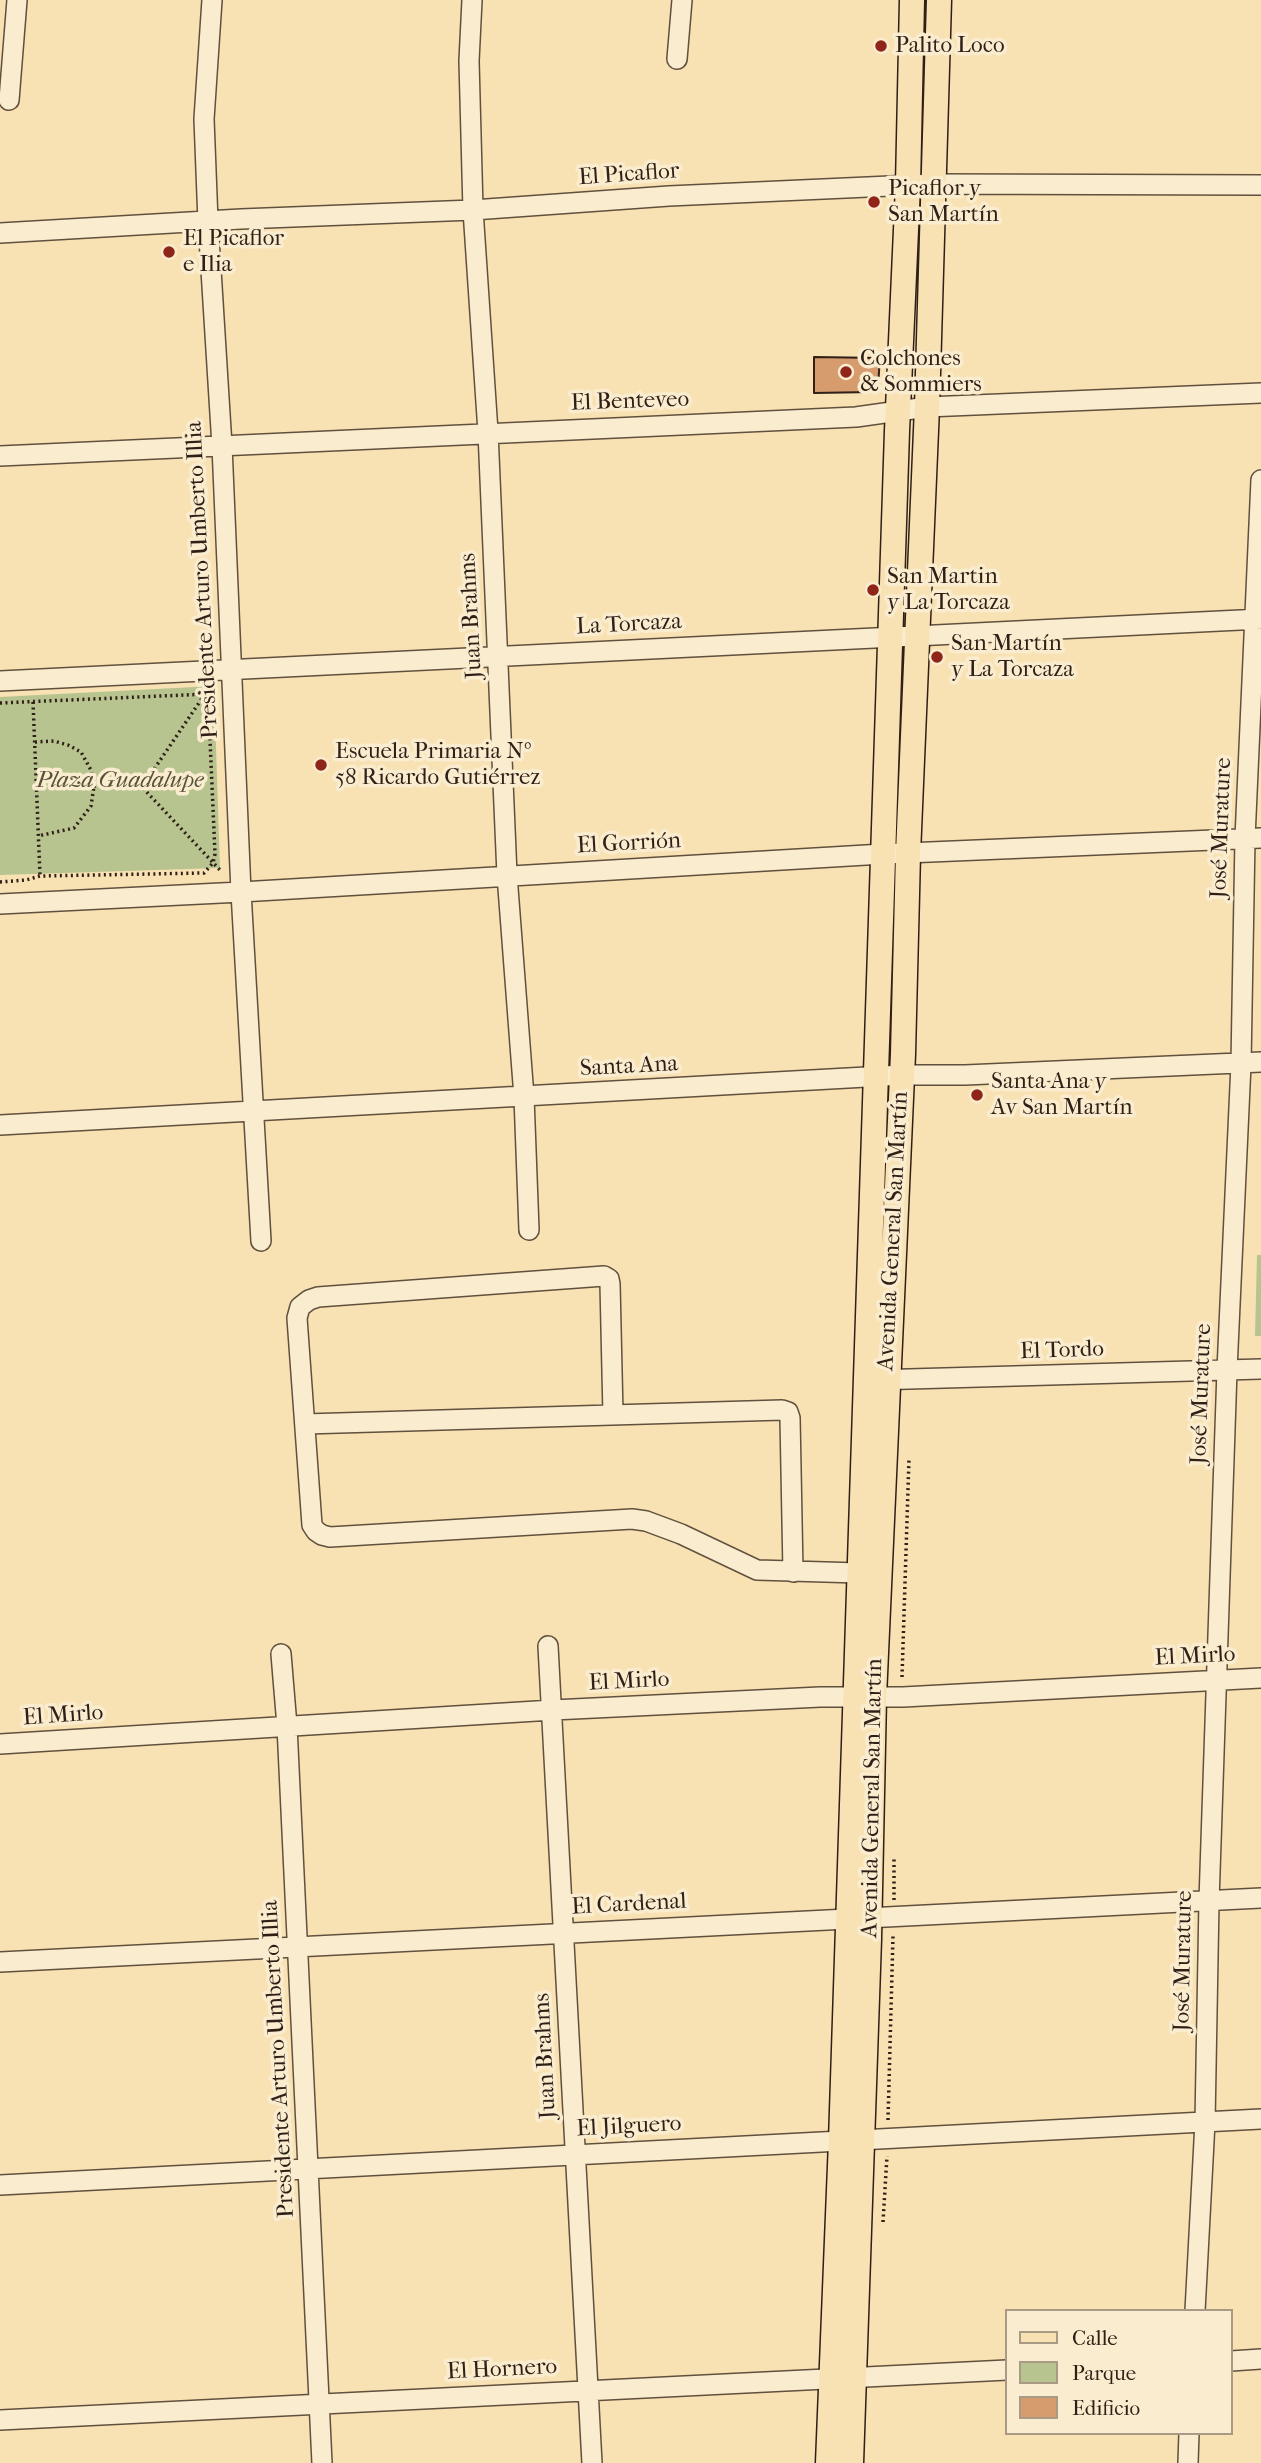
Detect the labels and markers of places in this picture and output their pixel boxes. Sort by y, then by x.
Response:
place label: Palito Loco [895,32,1005,60]
marker: Palito Loco [873,38,889,54]
place label: Picaflor y San Martín [888,175,999,229]
marker: Picaflor y San Martín [866,194,882,210]
place label: El Picaflor e Ilia [183,225,284,279]
marker: El Picaflor e Ilia [161,244,177,260]
place label: Colchones & Sommiers [860,345,982,399]
marker: Colchones & Sommiers [838,364,854,380]
place label: San Martin y La Torcaza [887,563,1010,617]
marker: San Martin y La Torcaza [865,582,881,598]
place label: San Martín y La Torcaza [951,630,1074,684]
marker: San Martín y La Torcaza [929,649,945,665]
place label: Escuela Primaria Nº 58 Ricardo Gutiérrez [335,738,541,792]
marker: Escuela Primaria Nº 58 Ricardo Gutiérrez [313,757,329,773]
place label: Santa Ana y Av San Martín [991,1068,1133,1122]
marker: Santa Ana y Av San Martín [969,1087,985,1103]

